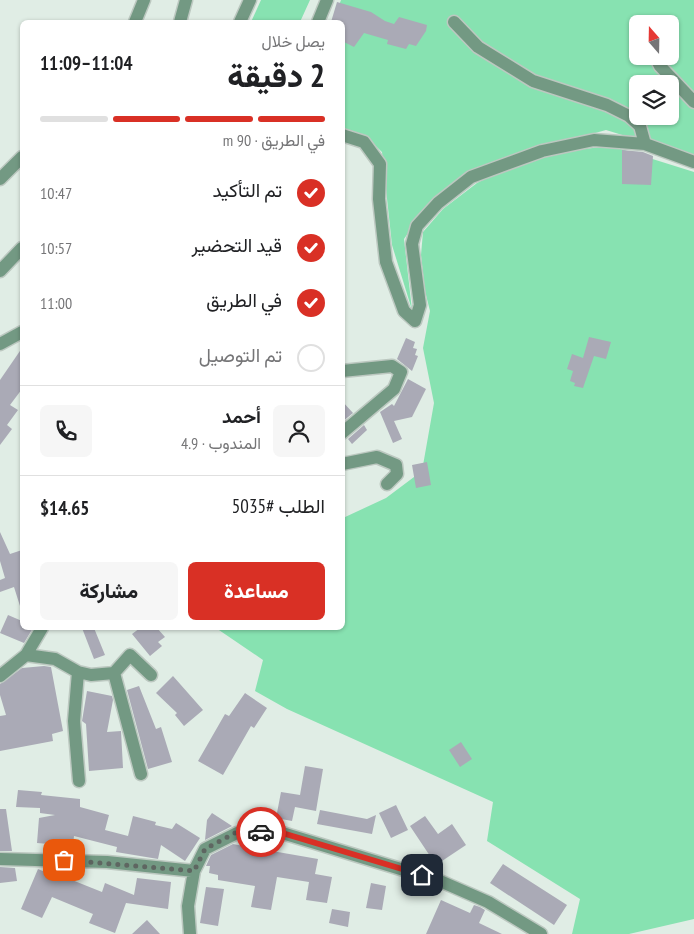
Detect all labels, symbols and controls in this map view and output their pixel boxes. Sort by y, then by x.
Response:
north arrow [629,15,679,65]
map controls [629,15,679,125]
text: يصل خلال [262,31,325,51]
text: 11:04–11:09 [40,51,133,75]
text: 2 دقيقة [227,54,325,96]
button: layers [629,75,679,125]
text: في الطريق · 90 m [223,130,325,150]
text: تم التأكيد [213,178,282,202]
icon: check [297,179,325,207]
text: 10:47 [40,183,72,203]
text: قيد التحضير [191,233,282,257]
icon: check [297,234,325,262]
text: 10:57 [40,238,72,258]
text: في الطريق [206,288,282,312]
icon: check [297,289,325,317]
text: 11:00 [40,293,72,313]
text: تم التوصيل [199,343,282,367]
text: أحمد [222,404,261,428]
button: phone [40,405,92,457]
button: person [273,405,325,457]
text: المندوب · 4.9 [181,433,261,453]
text: الطلب #5035 [232,494,325,518]
text: $14.65 [40,496,89,520]
button: مشاركة [40,562,178,620]
button: مساعدة [188,562,325,620]
courier [236,807,286,857]
icon: car [247,818,275,846]
pin [43,839,85,881]
icon: bag [50,846,78,874]
pin [401,854,443,896]
icon: home [408,861,436,889]

